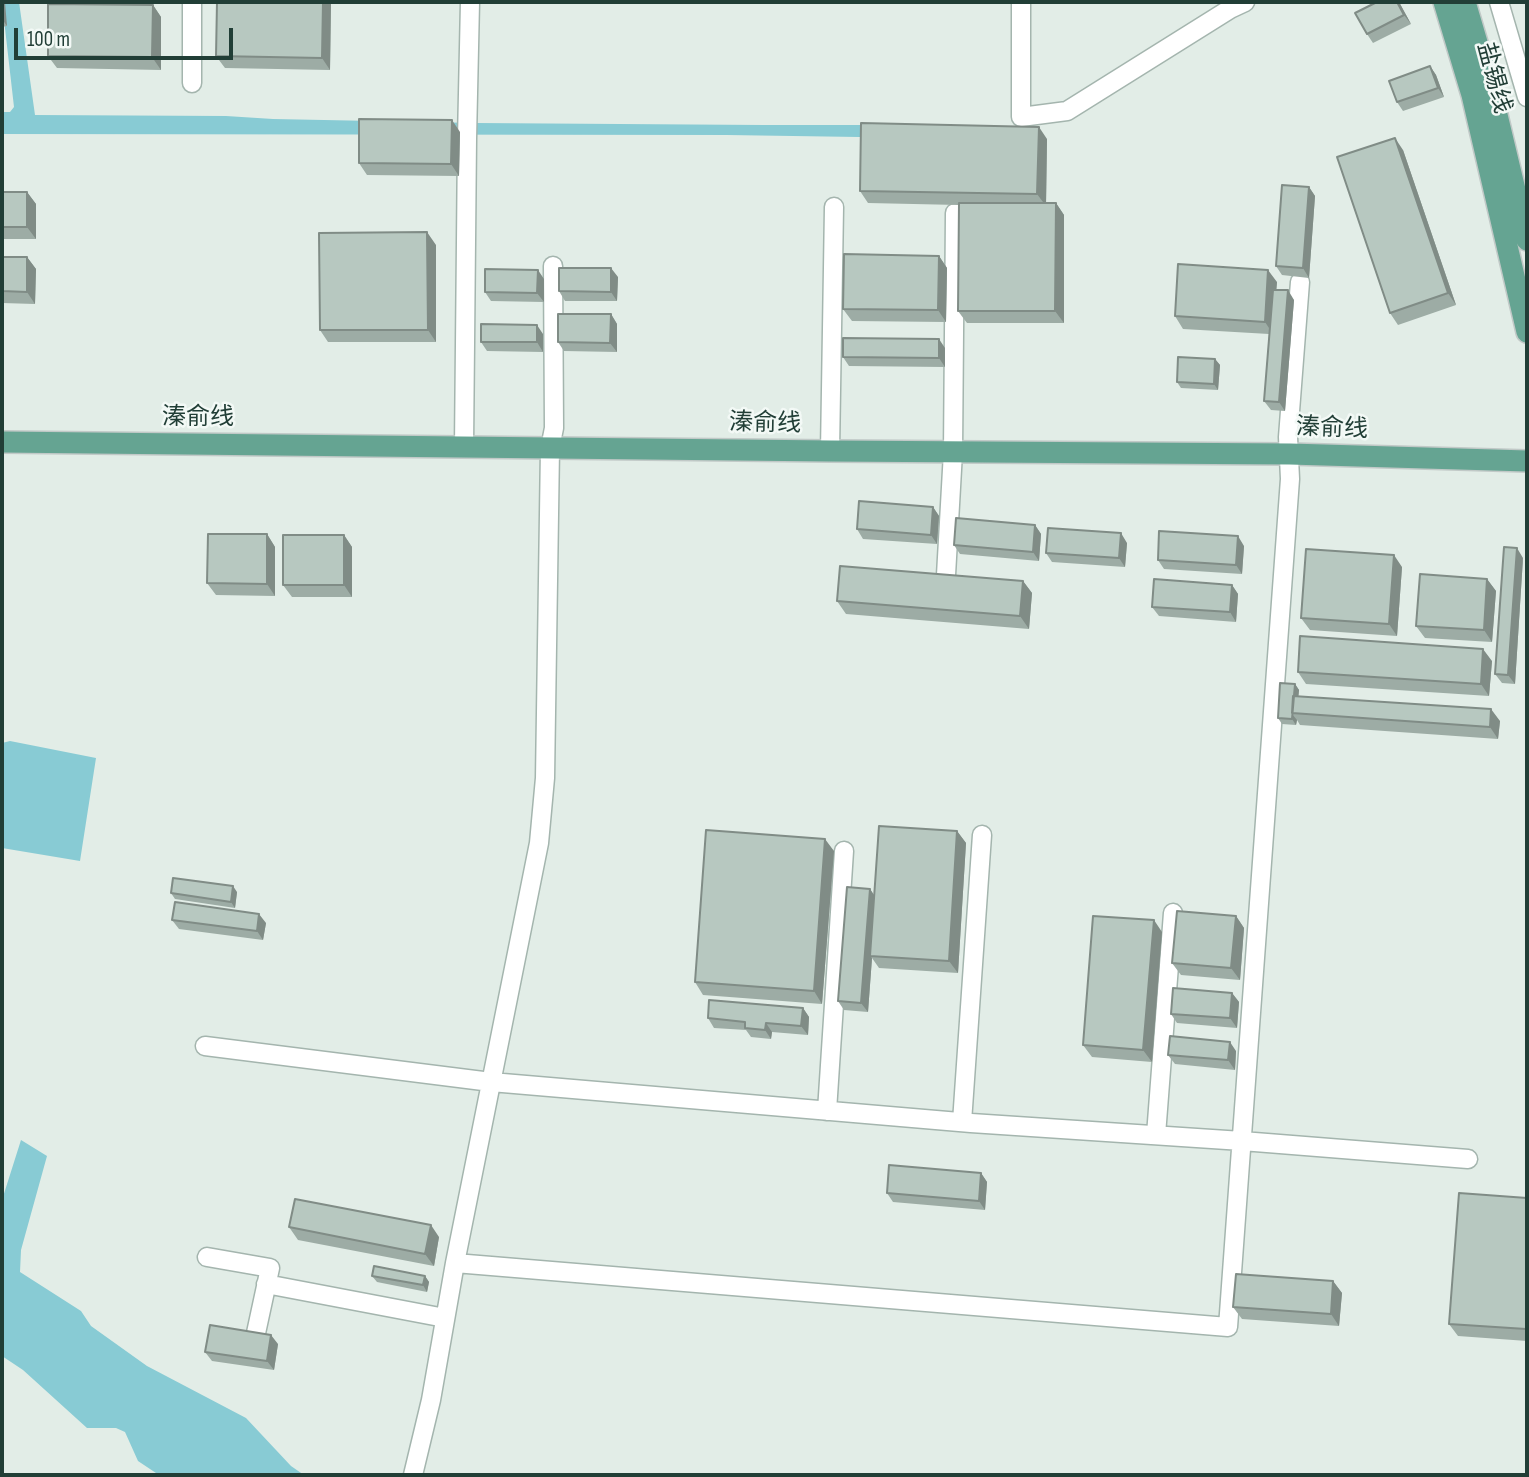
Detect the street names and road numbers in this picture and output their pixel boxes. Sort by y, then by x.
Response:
street label: 盐锡线 [1470,39,1516,117]
street label: 溱俞线 [162,404,234,432]
street label: 溱俞线 [729,409,801,439]
street label: 溱俞线 [1296,413,1368,445]

